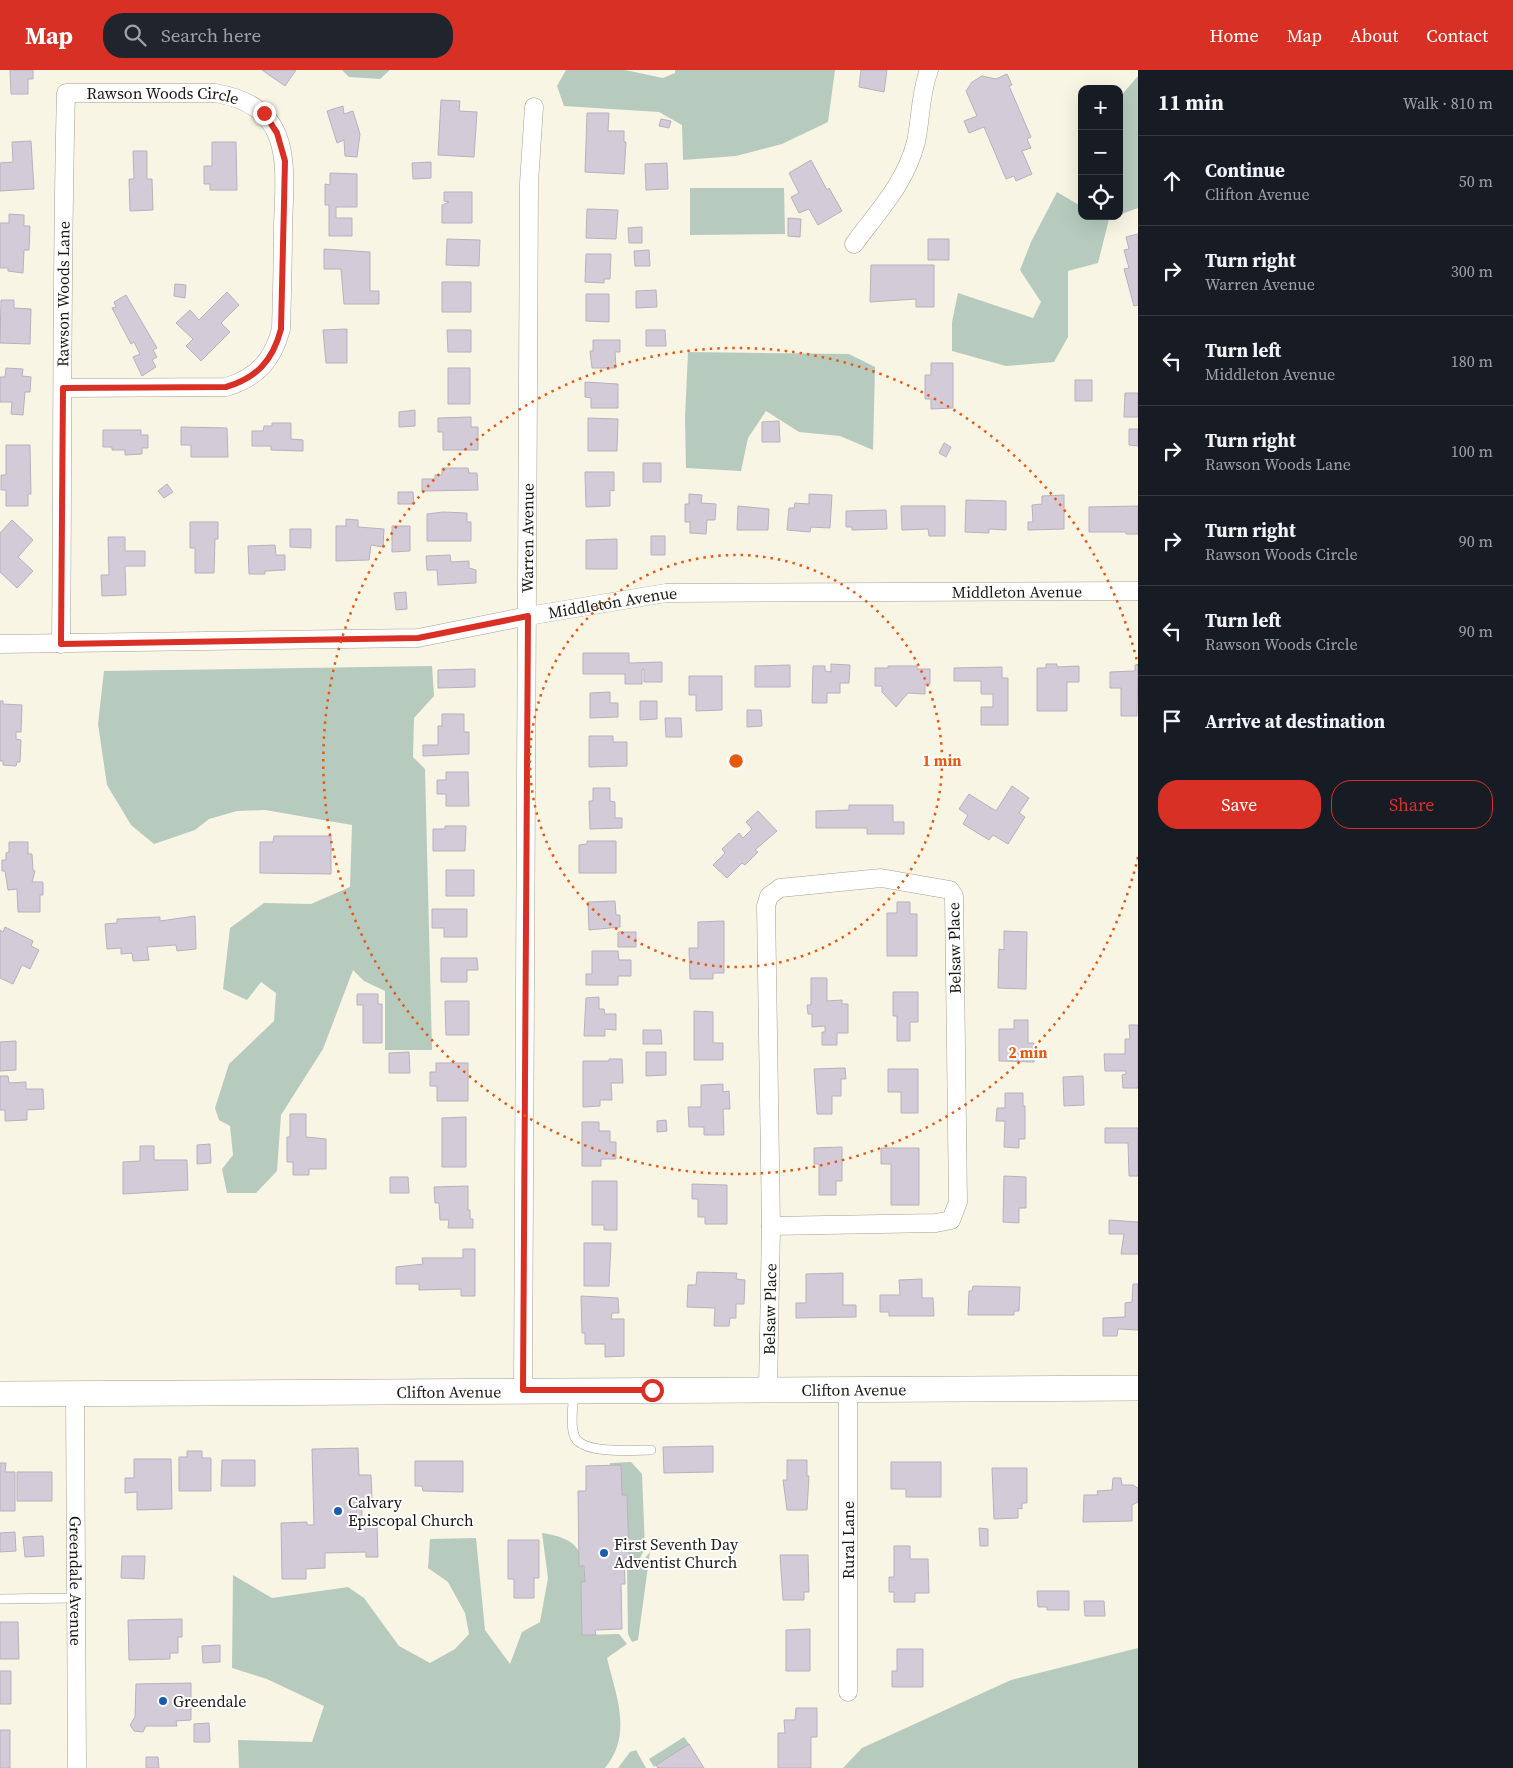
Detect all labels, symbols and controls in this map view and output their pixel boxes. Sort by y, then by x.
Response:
search box [103,13,453,58]
text: Map [25,19,73,52]
icon: search [121,21,149,49]
text: Search here [161,22,261,48]
text: Home [1210,23,1259,48]
text: Map [1287,23,1322,48]
text: About [1350,23,1398,48]
text: Contact [1426,23,1488,48]
street label: Rawson Woods Circle [87,82,242,109]
map controls [1078,85,1123,220]
button: + [1078,85,1123,130]
text: 11 min [1158,88,1224,117]
text: Walk · 810 m [1403,92,1493,114]
route end [253,102,276,125]
button: − [1078,130,1123,175]
text: Continue [1205,157,1285,183]
icon: ahead [1158,167,1186,195]
text: 50 m [1459,170,1493,192]
button: locate [1078,175,1123,220]
text: Clifton Avenue [1205,183,1310,205]
street label: Rawson Woods Lane [51,221,75,367]
text: Turn right [1205,247,1296,273]
icon: right [1158,257,1186,285]
text: 300 m [1451,260,1493,282]
text: Warren Avenue [1205,273,1315,295]
text: Turn left [1205,337,1281,363]
icon: left [1158,347,1186,375]
text: 180 m [1451,350,1493,372]
text: Middleton Avenue [1205,363,1335,385]
text: Turn right [1205,427,1296,453]
icon: right [1158,437,1186,465]
text: 100 m [1451,440,1493,462]
text: Rawson Woods Lane [1205,453,1351,475]
street label: Warren Avenue [516,483,539,593]
text: Turn right [1205,517,1296,543]
icon: right [1158,527,1186,555]
text: 90 m [1459,530,1493,552]
text: Rawson Woods Circle [1205,543,1358,565]
street label: Middleton Avenue [952,580,1082,603]
street label: Middleton Avenue [547,582,677,623]
text: Turn left [1205,607,1281,633]
icon: left [1158,617,1186,645]
text: 90 m [1459,620,1493,642]
text: Rawson Woods Circle [1205,633,1358,655]
icon: arrive [1158,707,1186,735]
text: Arrive at destination [1205,708,1385,734]
text: 1 min [923,750,961,771]
centre of rings [727,752,745,770]
button: Save [1158,780,1321,829]
button: Share [1331,780,1493,829]
street label: Belsaw Place [942,902,966,994]
text: 2 min [1009,1042,1047,1063]
street label: Belsaw Place [758,1263,781,1355]
street label: Clifton Avenue [802,1378,906,1401]
route start [641,1379,664,1402]
street label: Clifton Avenue [397,1380,501,1403]
place label: Calvary Episcopal Church [348,1491,474,1531]
street label: Rural Lane [837,1501,859,1579]
marker: Calvary Episcopal Church [332,1505,344,1517]
street label: Greendale Avenue [65,1516,87,1646]
place label: First Seventh Day Adventist Church [614,1533,739,1573]
marker: First Seventh Day Adventist Church [598,1547,610,1559]
place label: Greendale [173,1690,247,1712]
marker: Greendale [157,1695,169,1707]

